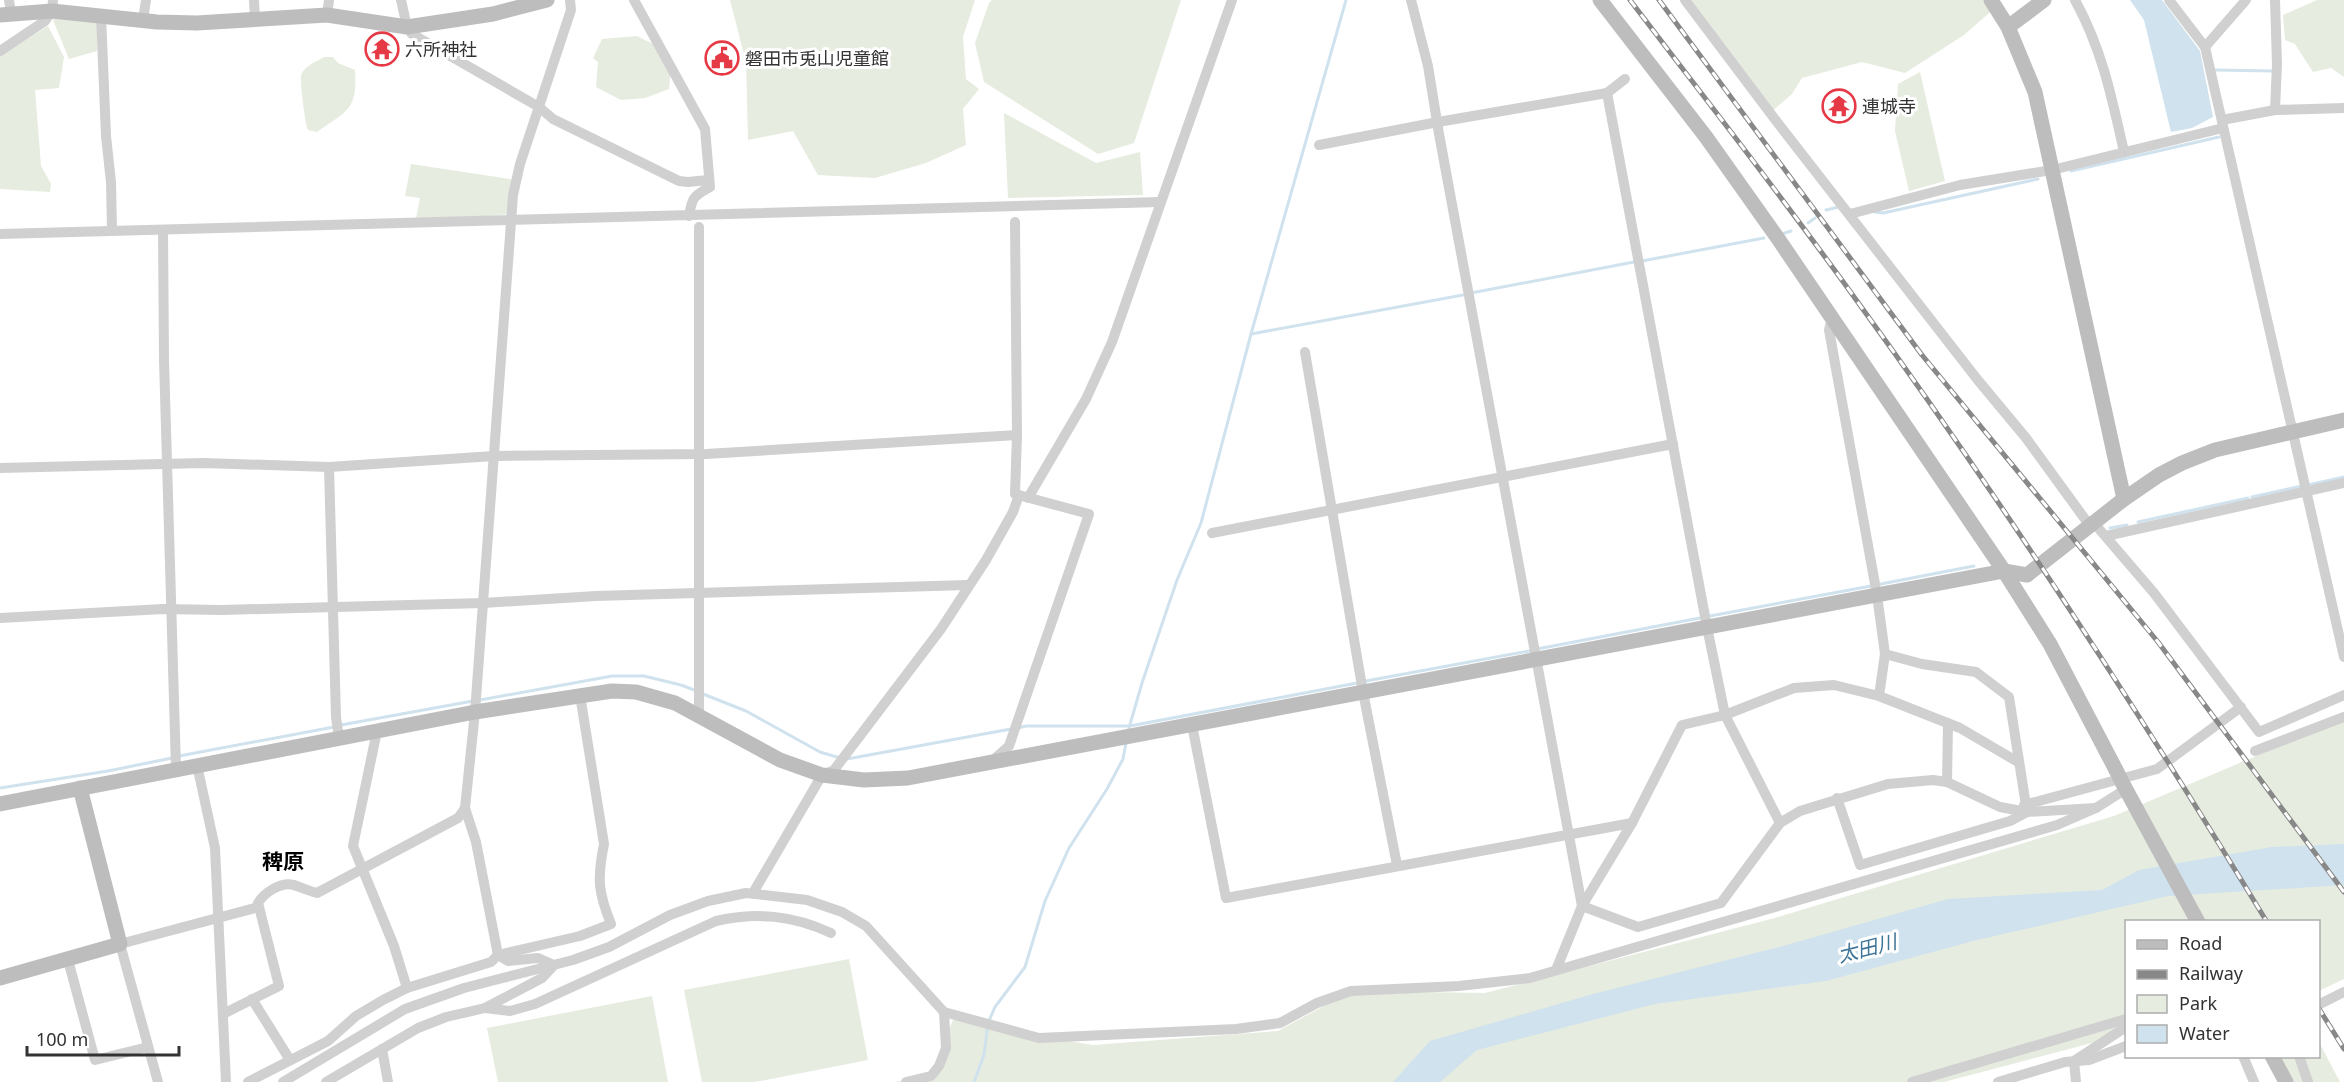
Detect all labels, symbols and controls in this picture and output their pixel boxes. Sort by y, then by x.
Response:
temple icon: 六所神社 [364,31,400,67]
place label: 六所神社 [405,37,477,61]
public building icon: 磐田市兎山児童館 [704,40,740,76]
place label: 磐田市兎山児童館 [745,46,889,70]
temple icon: 連城寺 [1821,88,1857,124]
place label: 連城寺 [1862,94,1916,118]
district label: 稗原 [262,847,304,875]
legend [2125,920,2320,1058]
water label: 太田川 [1835,927,1901,968]
text: Road [2179,931,2222,955]
text: Railway [2179,961,2244,985]
text: Park [2179,991,2217,1015]
scale bar [27,1019,178,1057]
text: Water [2179,1021,2230,1045]
text: 100 m [36,1027,88,1051]

